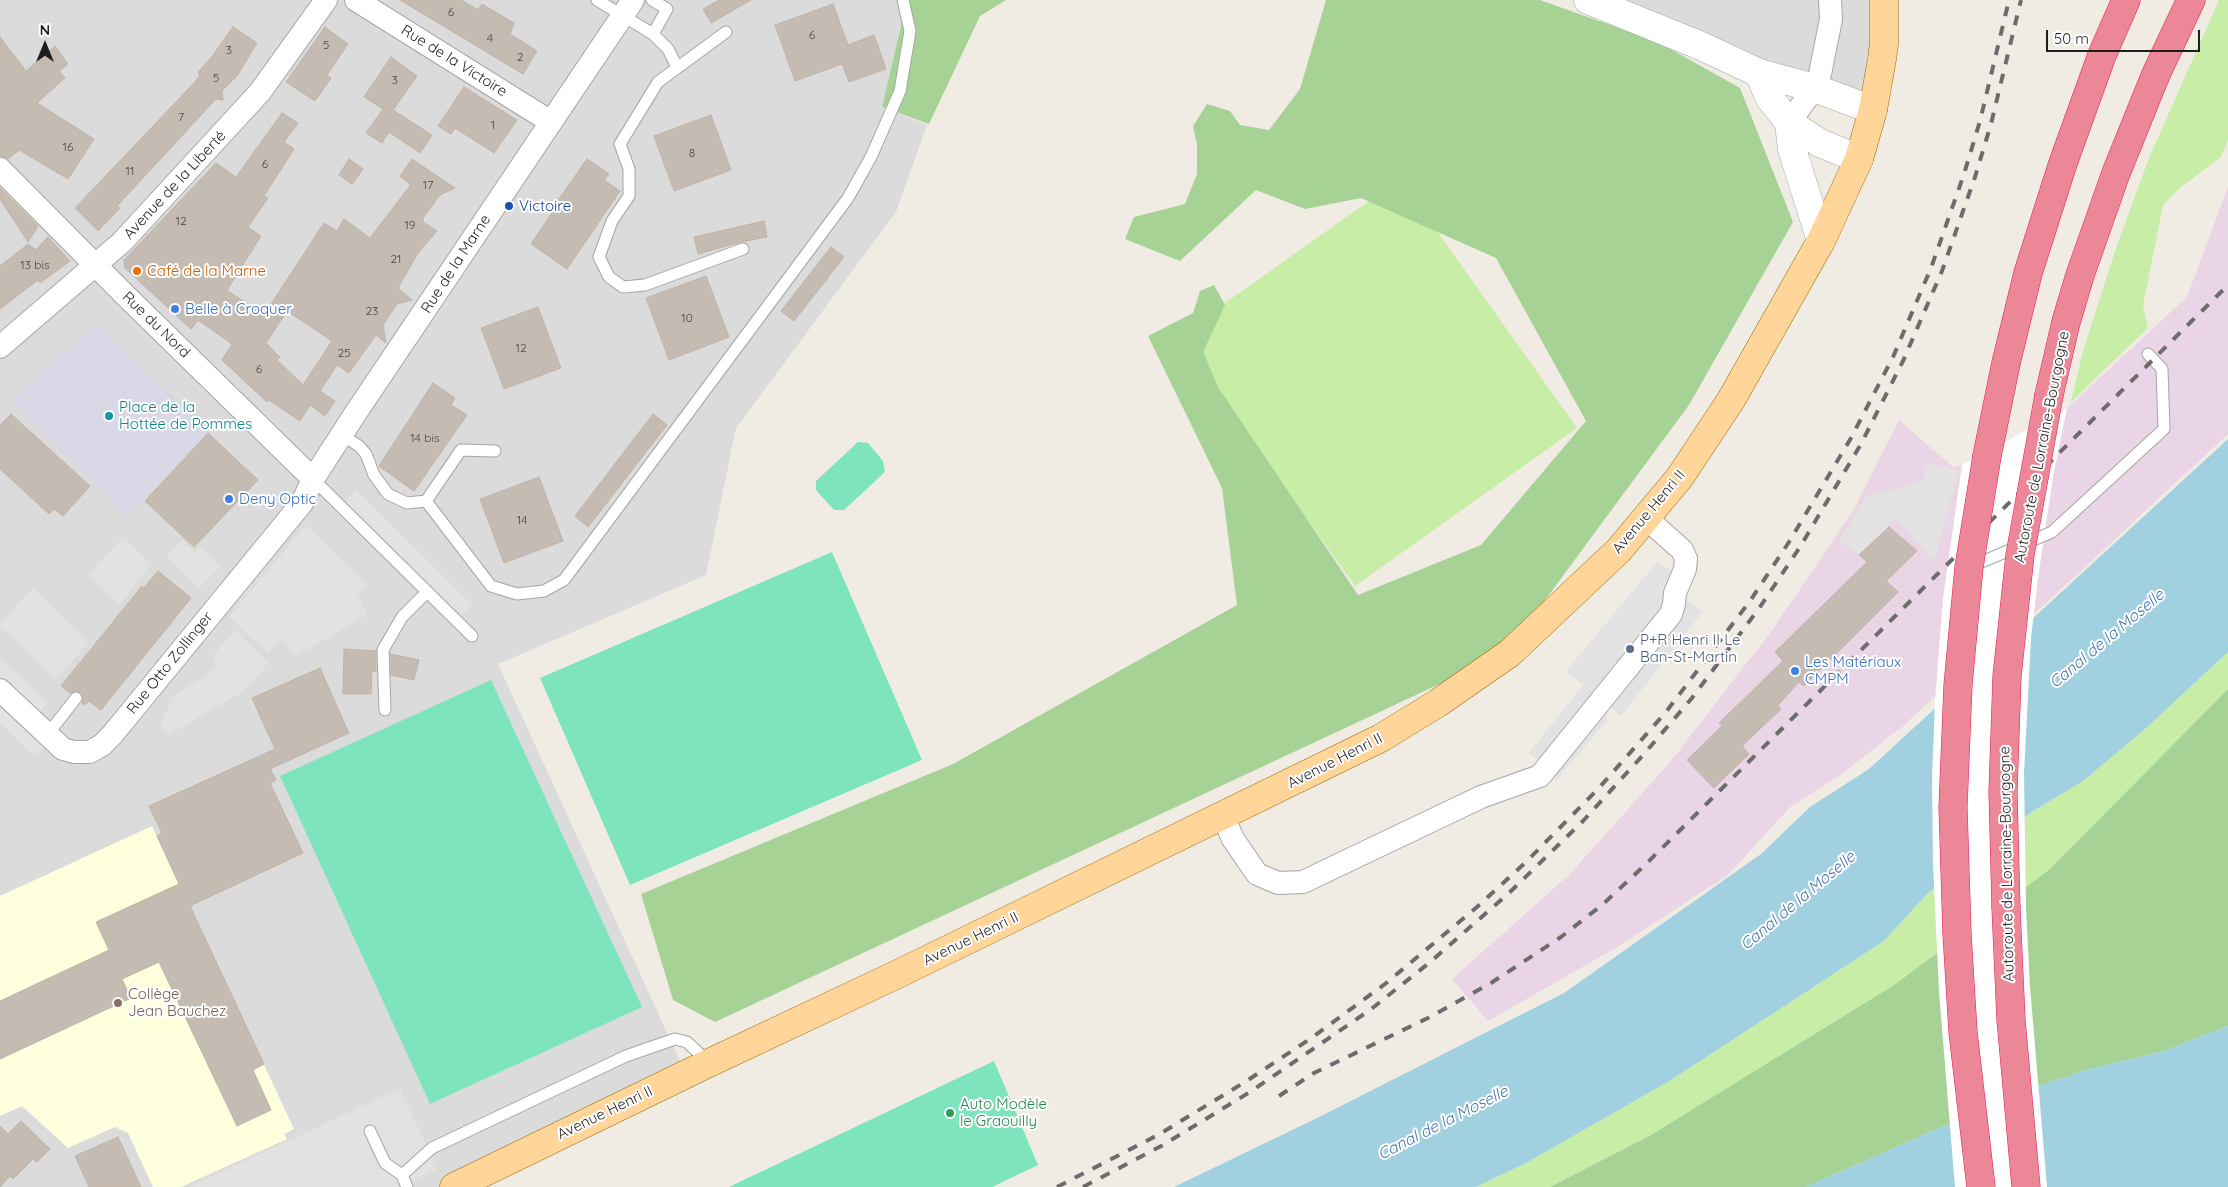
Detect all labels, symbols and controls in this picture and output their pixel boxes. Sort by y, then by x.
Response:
house number: 6 [448,5,454,19]
north arrow [20,20,70,70]
scale bar [2048,20,2202,52]
text: N [40,21,50,39]
street label: Rue de la Victoire [398,21,510,101]
house number: 6 [809,28,815,42]
text: 50 m [2054,29,2089,48]
house number: 4 [487,31,493,45]
house number: 5 [323,38,329,52]
house number: 3 [226,43,232,57]
house number: 2 [517,50,523,64]
house number: 5 [213,71,219,85]
house number: 3 [392,73,398,87]
house number: 7 [178,110,184,124]
house number: 1 [491,118,495,132]
street label: Avenue de la Liberté [120,127,230,243]
house number: 16 [63,140,73,154]
house number: 8 [689,146,695,160]
house number: 6 [262,157,268,171]
house number: 11 [126,164,134,178]
house number: 17 [423,178,433,192]
place label: Victoire [519,197,571,215]
marker: Victoire [503,200,515,212]
street label: Rue de la Marne [417,211,495,317]
house number: 12 [175,214,187,228]
house number: 19 [404,218,416,232]
house number: 21 [390,252,402,266]
house number: 13 bis [20,258,50,272]
place label: Café de la Marne [147,262,266,280]
marker: Café de la Marne [131,265,143,277]
street label: Rue du Nord [118,288,194,362]
place label: Belle à Croquer [185,300,292,318]
marker: Belle à Croquer [169,303,181,315]
house number: 23 [366,304,378,318]
house number: 10 [681,311,693,325]
street label: Autoroute de Lorraine-Bourgogne [2011,330,2073,564]
house number: 12 [515,341,527,355]
house number: 25 [337,346,351,360]
house number: 6 [256,362,262,376]
place label: Place de la Hottée de Pommes [119,398,252,433]
marker: Place de la Hottée de Pommes [103,410,115,422]
house number: 14 bis [410,431,440,445]
street label: Avenue Henri II [1609,466,1689,558]
place label: Deny Optic [239,490,316,508]
marker: Deny Optic [223,493,235,505]
house number: 14 [517,513,527,527]
water label: Canal de la Moselle [2046,585,2168,693]
street label: Rue Otto Zollinger [123,608,217,718]
place label: P+R Henri II Le Ban-St-Martin [1640,631,1741,666]
marker: P+R Henri II Le Ban-St-Martin [1624,643,1636,655]
place label: Les Matériaux CMPM [1805,653,1901,688]
marker: Les Matériaux CMPM [1789,665,1801,677]
street label: Avenue Henri II [1285,729,1385,793]
street label: Autoroute de Lorraine-Bourgogne [1996,746,2018,982]
water label: Canal de la Moselle [1737,847,1859,955]
street label: Avenue Henri II [920,908,1022,970]
place label: Collège Jean Bauchez [128,985,226,1020]
marker: Collège Jean Bauchez [112,997,124,1009]
street label: Avenue Henri II [554,1082,656,1144]
water label: Canal de la Moselle [1375,1082,1511,1164]
place label: Auto Modèle le Graouilly [960,1095,1047,1130]
marker: Auto Modèle le Graouilly [944,1107,956,1119]

